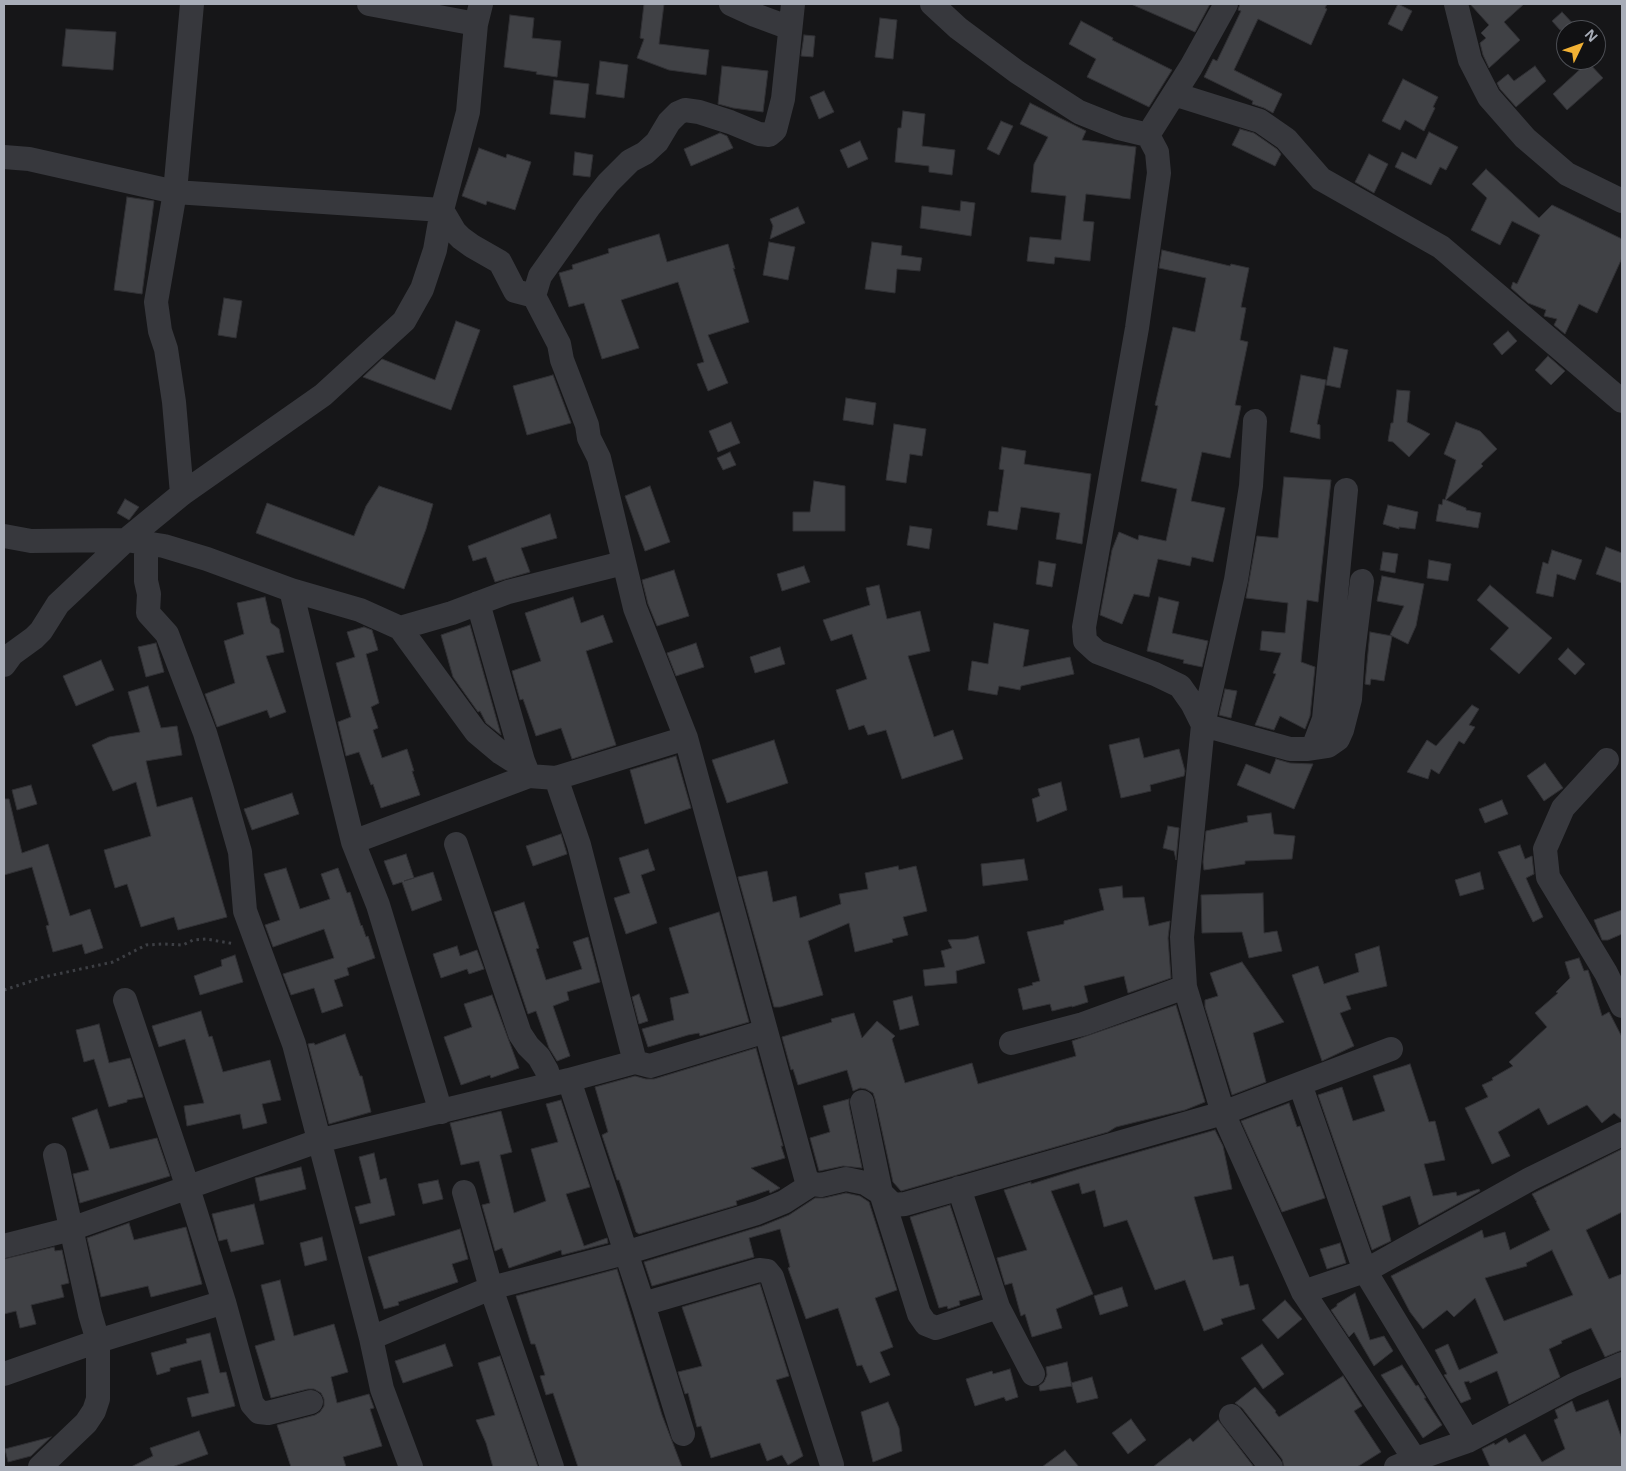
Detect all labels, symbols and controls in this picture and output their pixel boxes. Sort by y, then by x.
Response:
north arrow [1556,20,1606,70]
text: N [1581,25,1603,46]

